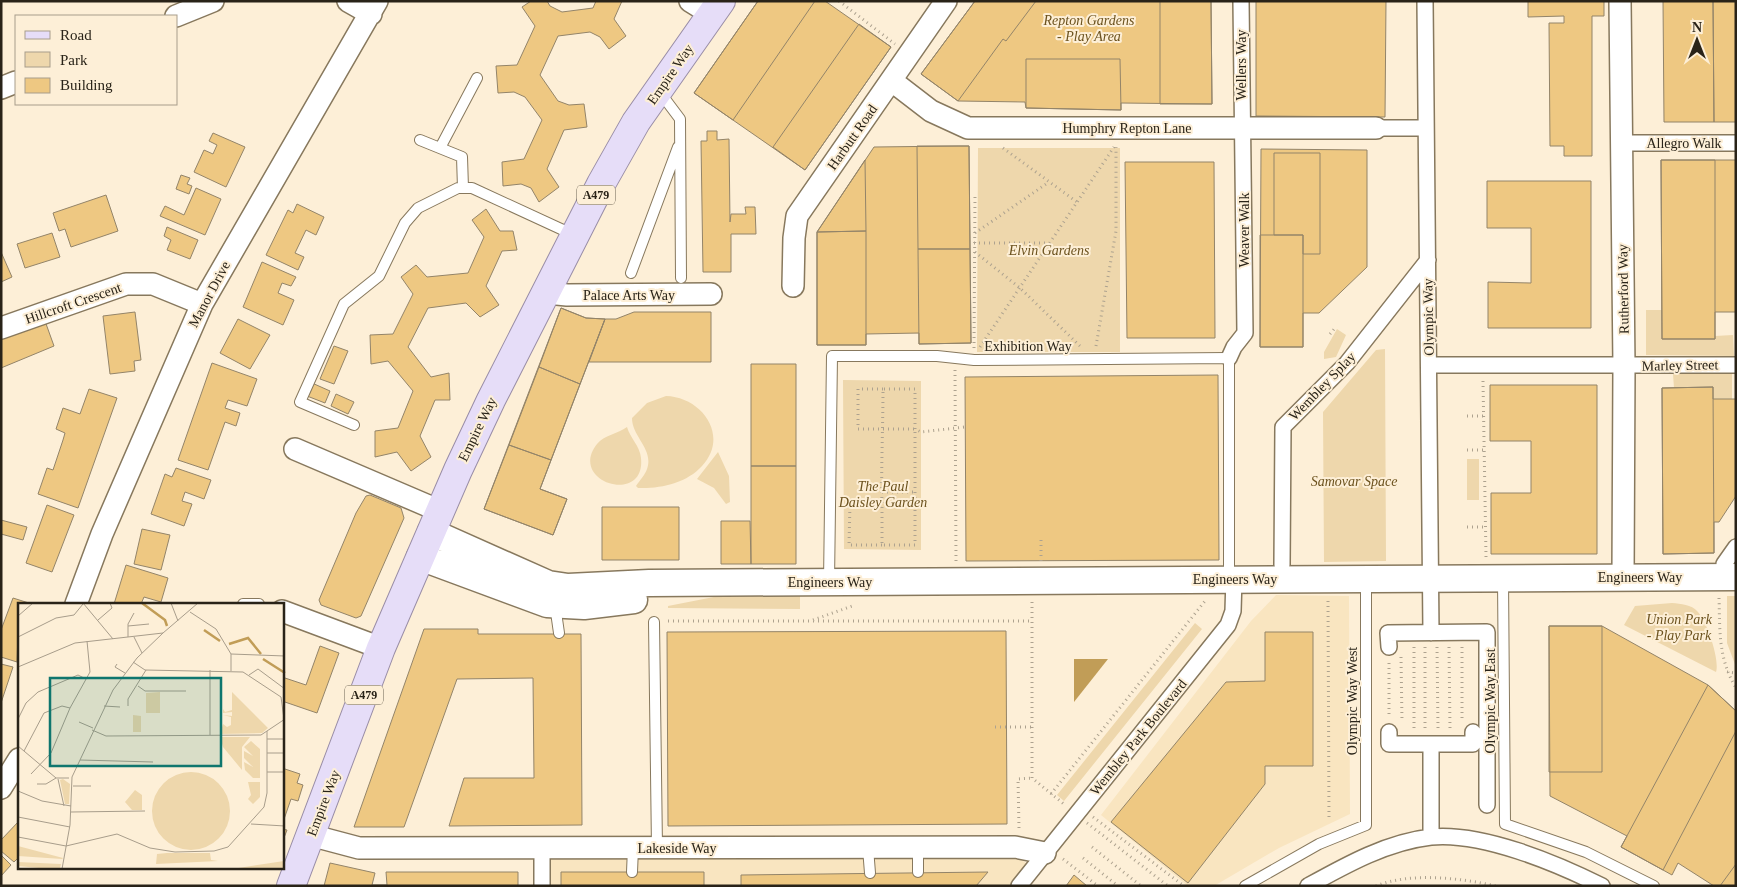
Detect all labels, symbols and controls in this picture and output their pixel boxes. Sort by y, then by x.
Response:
park label: Repton Gardens - Play Area [1043,13,1135,44]
legend [15,15,178,105]
north arrow [1672,15,1722,65]
text: N [1692,20,1702,35]
text: Road [60,27,92,43]
street label: Wellers Way [1234,30,1249,100]
street label: Empire Way [644,41,697,107]
text: Park [60,52,88,68]
text: Building [60,77,113,93]
street label: Harbutt Road [825,102,880,173]
street label: Humphry Repton Lane [1062,121,1192,136]
street label: Allegro Walk [1646,136,1722,151]
road number: A479 [577,186,615,204]
street label: Weaver Walk [1237,193,1252,267]
park label: Elvin Gardens [1008,243,1090,258]
street label: Rutherford Way [1615,244,1632,334]
street label: Manor Drive [186,259,233,330]
street label: Olympic Way [1420,278,1437,356]
street label: Hillcroft Crescent [23,280,123,327]
street label: Palace Arts Way [583,288,675,303]
street label: Exhibition Way [984,339,1072,354]
street label: Wembley Splay [1286,349,1359,423]
street label: Marley Street [1642,357,1719,374]
street label: Empire Way [455,395,499,464]
park label: Samovar Space [1311,474,1397,489]
park label: The Paul Daisley Garden [838,479,927,510]
street label: Engineers Way [1598,570,1682,585]
street label: Engineers Way [1193,572,1277,587]
street label: Engineers Way [788,575,872,590]
inset map [18,603,284,870]
park label: Union Park - Play Park [1646,612,1713,643]
street label: Olympic Way West [1345,647,1360,755]
street label: Olympic Way East [1483,648,1498,754]
street label: Wembley Park Boulevard [1087,677,1190,798]
road number: A479 [345,686,383,704]
street label: Empire Way [304,768,343,838]
street label: Lakeside Way [637,841,717,856]

